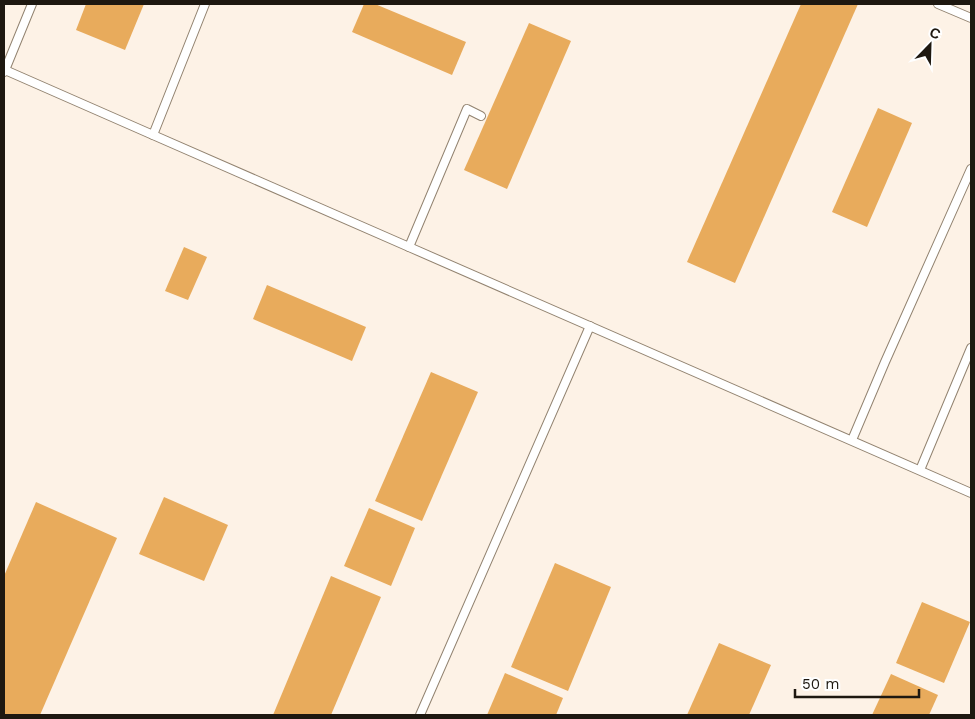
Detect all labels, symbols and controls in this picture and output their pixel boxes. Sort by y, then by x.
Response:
north arrow [905,20,955,70]
text: С [927,24,943,42]
scale bar [795,666,919,698]
text: 50 m [802,675,839,693]

